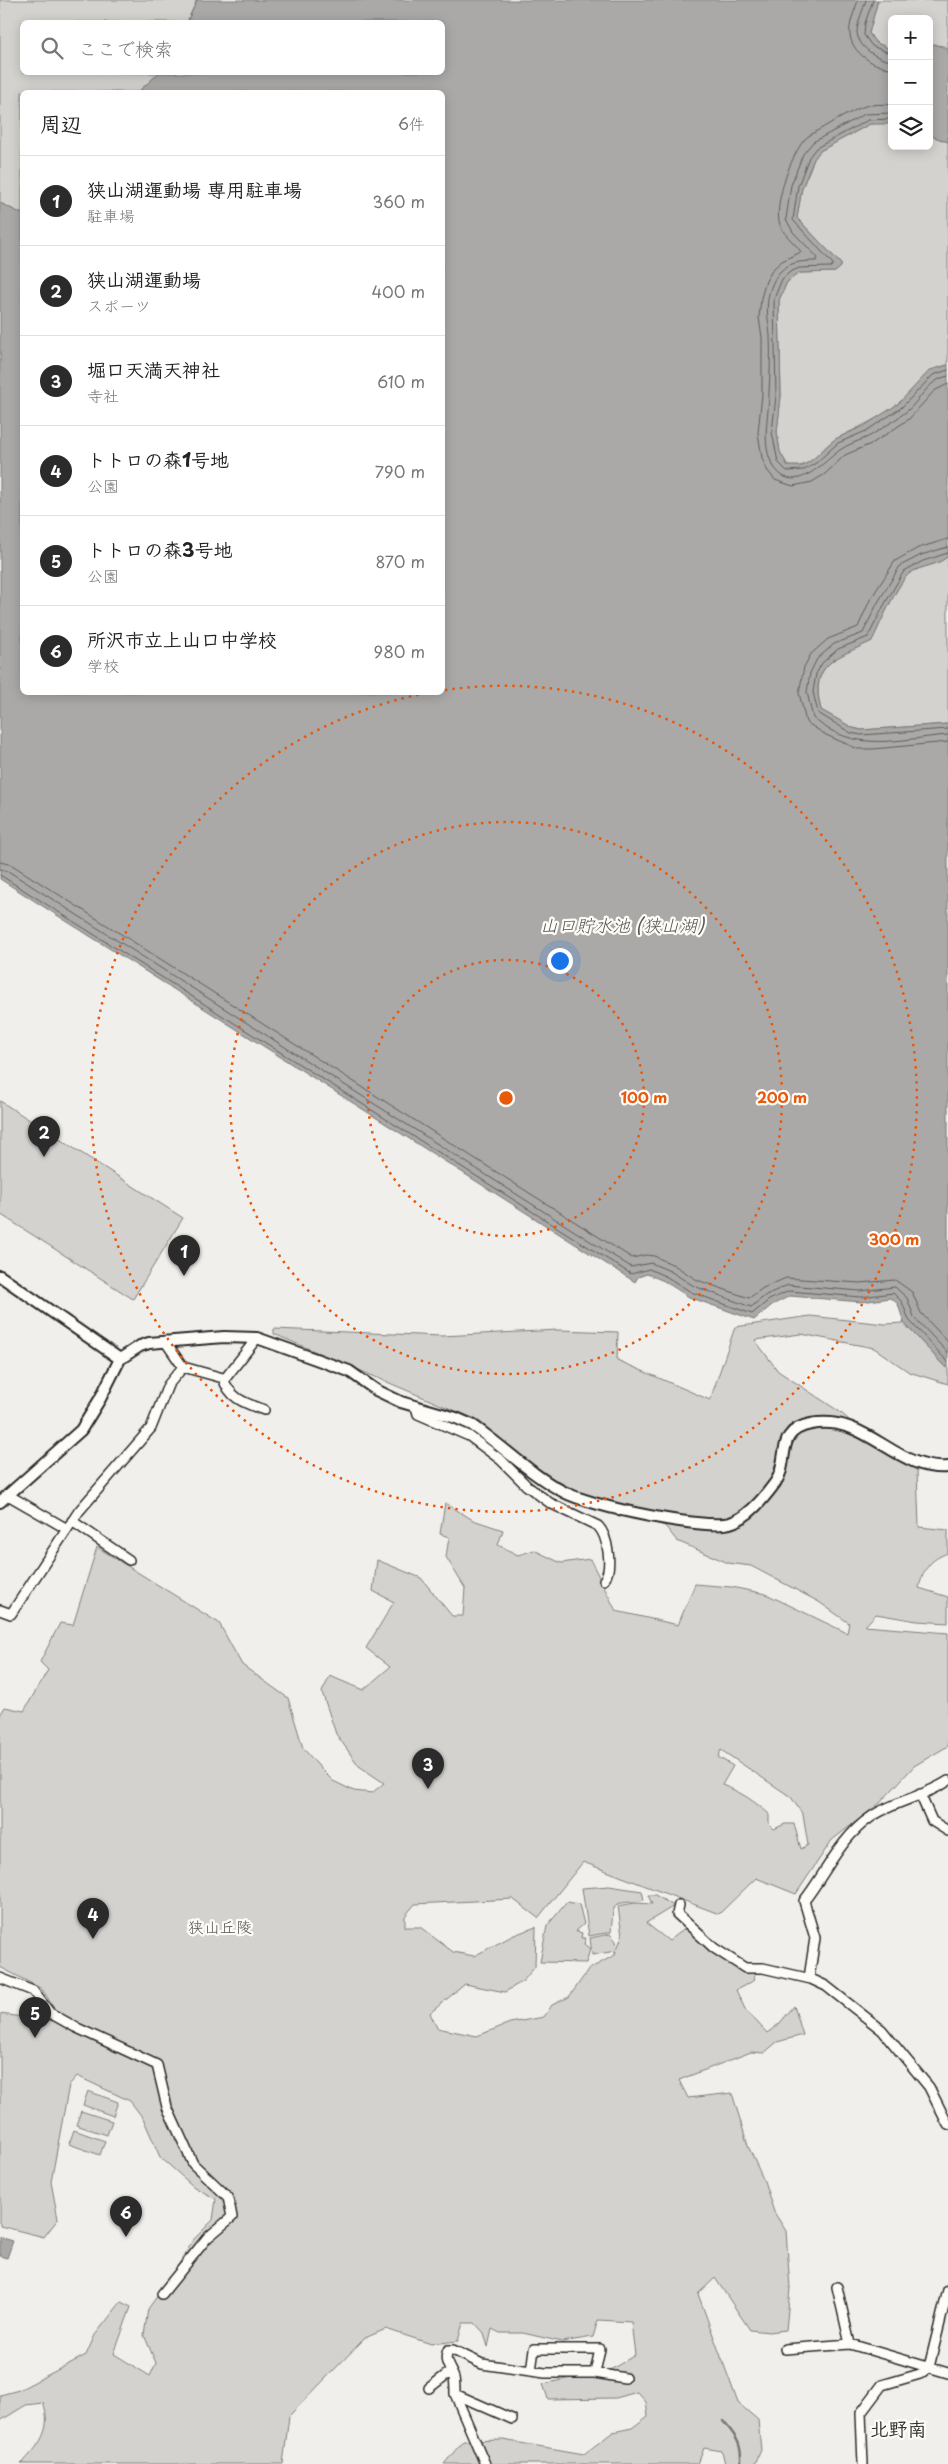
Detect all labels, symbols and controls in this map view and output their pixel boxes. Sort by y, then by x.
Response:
map controls [888,15,933,150]
button: + [888,15,933,60]
search box [20,20,445,75]
icon: search [38,34,66,62]
text: ここで検索 [78,34,173,62]
button: − [888,60,933,105]
button: layers [888,105,933,150]
text: 周辺 [40,107,82,139]
text: 6件 [398,111,425,135]
text: 狭山湖運動場 専用駐車場 [87,175,302,203]
text: 1 [52,189,60,213]
text: 360 m [373,189,425,213]
text: 駐車場 [87,203,135,227]
text: 狭山湖運動場 [87,265,201,293]
text: 2 [50,279,62,303]
text: 400 m [372,279,425,303]
text: スポーツ [87,293,151,317]
text: 堀口天満天神社 [87,355,220,383]
text: 3 [51,369,61,393]
text: 610 m [377,369,425,393]
text: 寺社 [87,383,119,407]
text: トトロの森1号地 [87,445,229,473]
text: 4 [51,459,61,483]
text: 790 m [375,459,425,483]
text: 公園 [87,473,119,497]
text: トトロの森3号地 [87,535,232,563]
text: 5 [51,549,61,573]
text: 870 m [376,549,425,573]
text: 公園 [87,563,119,587]
text: 所沢市立上山口中学校 [87,625,277,653]
text: 6 [50,639,62,663]
text: 980 m [373,639,425,663]
text: 学校 [87,653,119,677]
water label: 山口貯水池 (狭山湖) [540,911,705,938]
your location [547,948,573,974]
text: 100 m [621,1085,667,1108]
text: 200 m [757,1085,807,1108]
centre of rings [497,1089,515,1107]
pin: 2 [28,1116,60,1157]
text: 300 m [869,1227,919,1250]
pin: 1 [168,1235,200,1276]
pin: 3 [412,1748,444,1789]
pin: 4 [77,1898,109,1939]
park label: 狭山丘陵 [188,1914,252,1938]
pin: 5 [19,1997,51,2038]
pin: 6 [110,2196,142,2237]
district label: 北野南 [869,2414,927,2442]

